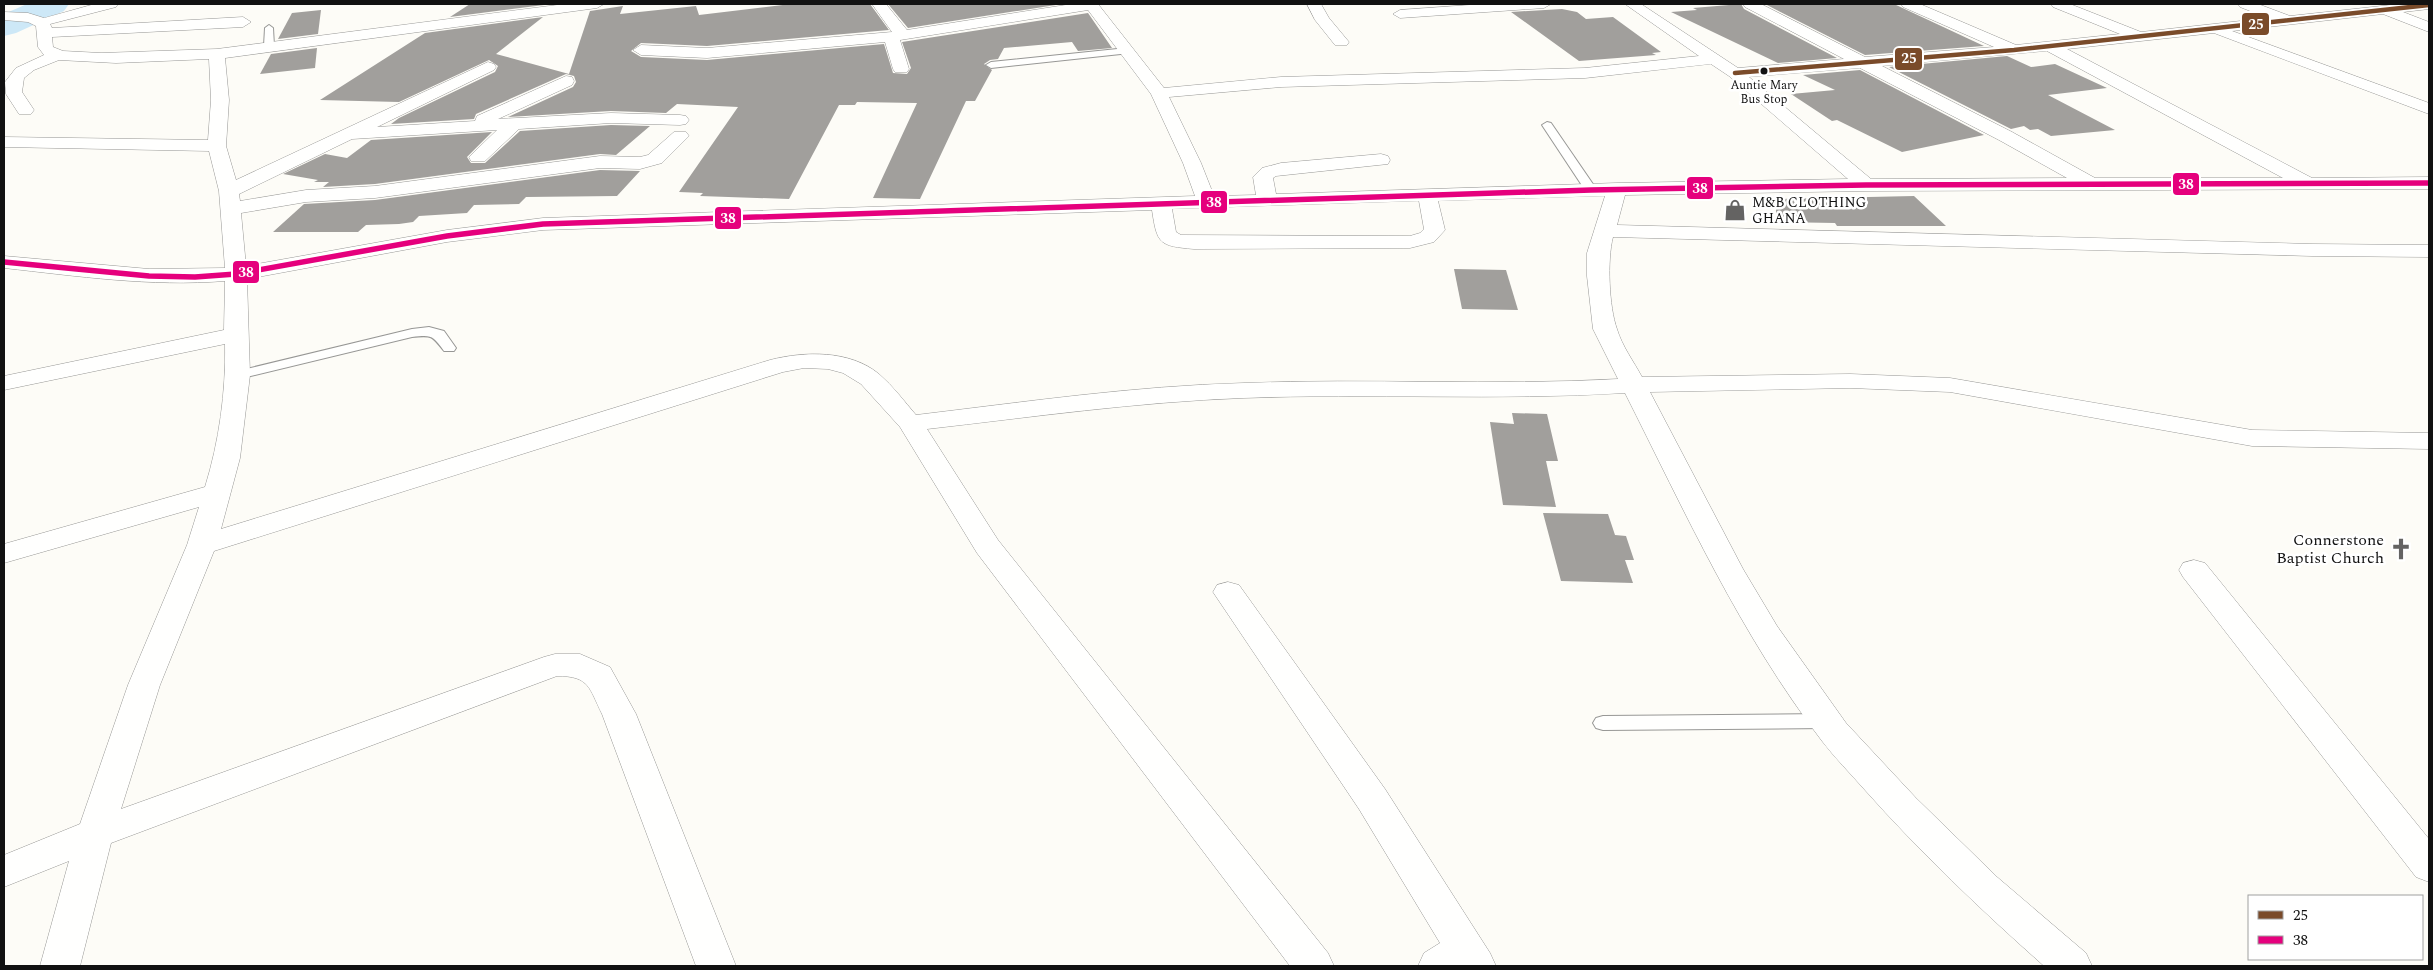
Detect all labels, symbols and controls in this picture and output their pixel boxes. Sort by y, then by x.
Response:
line badge: 25 [2241,12,2270,36]
text: 25 [2248,14,2264,35]
line badge: 25 [1894,47,1923,71]
text: 25 [1901,48,1917,69]
marker: Auntie Mary Bus Stop [1759,66,1769,76]
place label: Auntie Mary Bus Stop [1730,76,1799,109]
line badge: 38 [2172,172,2200,196]
text: 38 [2178,174,2194,195]
line badge: 38 [1686,176,1714,200]
text: 38 [1692,178,1708,199]
line badge: 38 [1200,190,1228,214]
text: 38 [1206,192,1222,213]
place label: M&B CLOTHING GHANA [1752,192,1867,229]
shop icon: M&B CLOTHING GHANA [1722,197,1748,223]
line badge: 38 [714,206,742,230]
text: 38 [720,208,736,229]
line badge: 38 [232,260,260,284]
text: 38 [238,262,254,283]
place label: Connerstone Baptist Church [2276,528,2384,570]
church icon: Connerstone Baptist Church [2388,536,2414,562]
legend [2248,895,2423,960]
text: 25 [2293,904,2308,927]
text: 38 [2293,929,2308,952]

